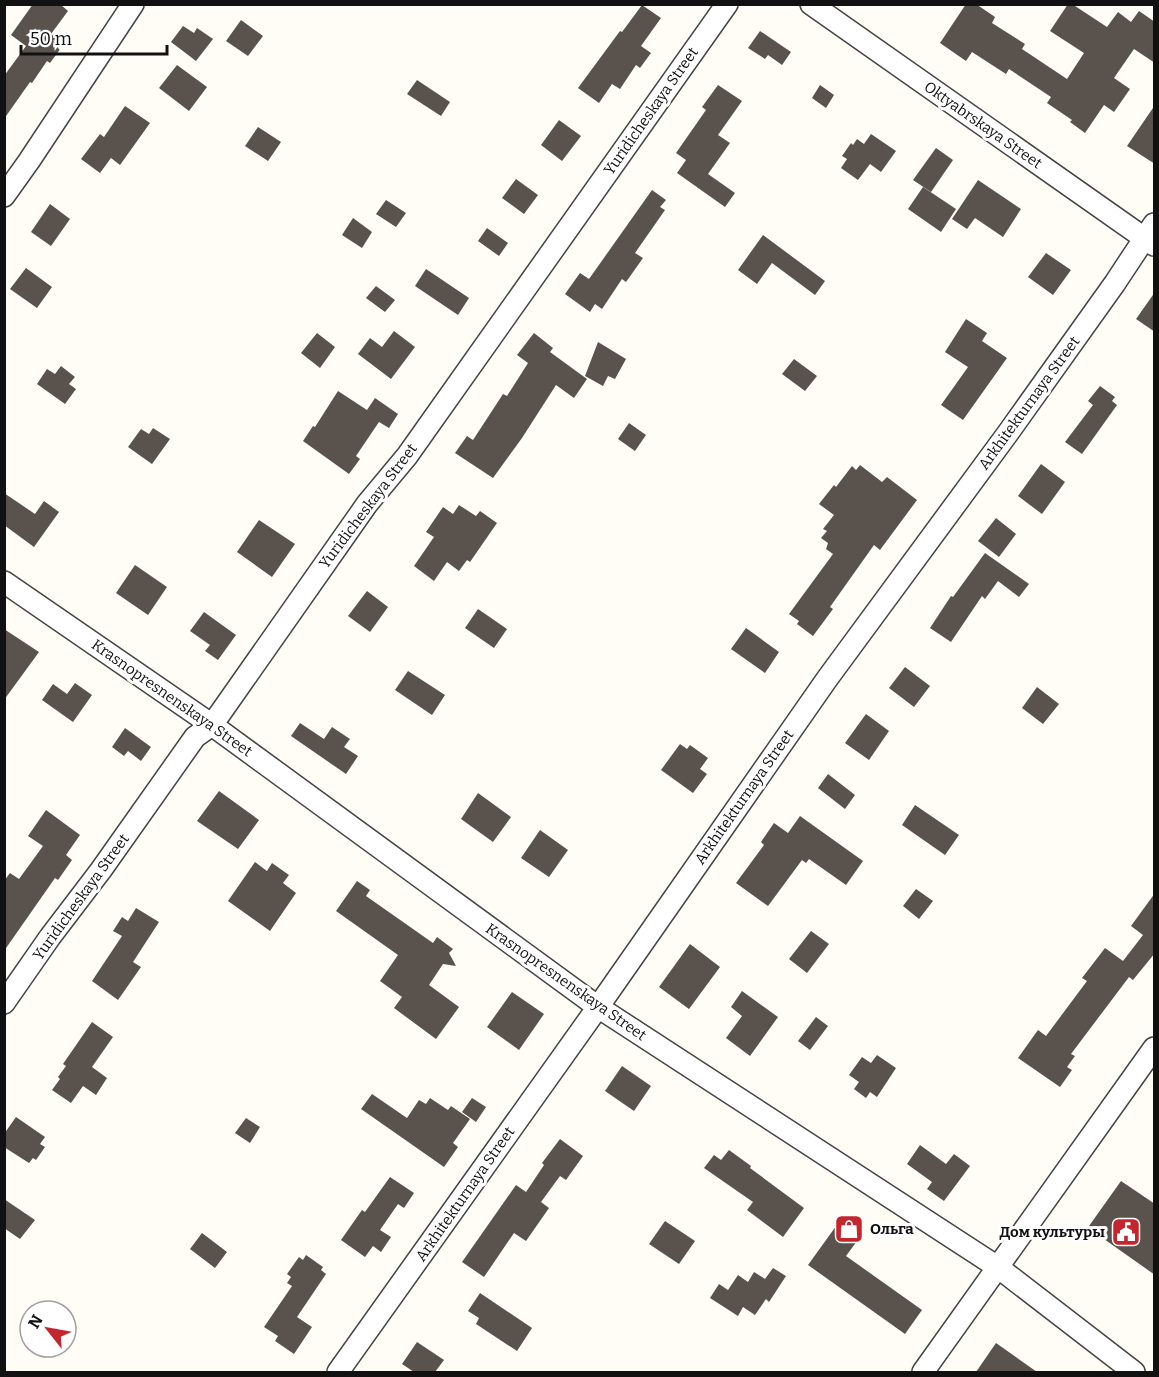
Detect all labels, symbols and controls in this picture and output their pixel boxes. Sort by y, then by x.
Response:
scale bar [21,18,166,56]
text: 50 m [30,28,72,50]
street label: Yuridicheskaya Street [600,43,702,178]
street label: Oktyabrskaya Street [921,78,1046,173]
street label: Arkhitekturnaya Street [975,333,1084,473]
street label: Yuridicheskaya Street [315,440,421,572]
street label: Krasnopresnenskaya Street [88,636,256,761]
street label: Arkhitekturnaya Street [691,726,798,868]
street label: Yuridicheskaya Street [29,830,133,964]
street label: Krasnopresnenskaya Street [482,920,650,1045]
street label: Arkhitekturnaya Street [412,1123,519,1265]
shop icon: Ольга [833,1213,865,1245]
public building icon: Дом культуры [1110,1216,1142,1248]
place label: Ольга [870,1220,914,1238]
place label: Дом культуры [999,1223,1105,1241]
north arrow [18,1299,78,1359]
text: N [24,1311,47,1332]

